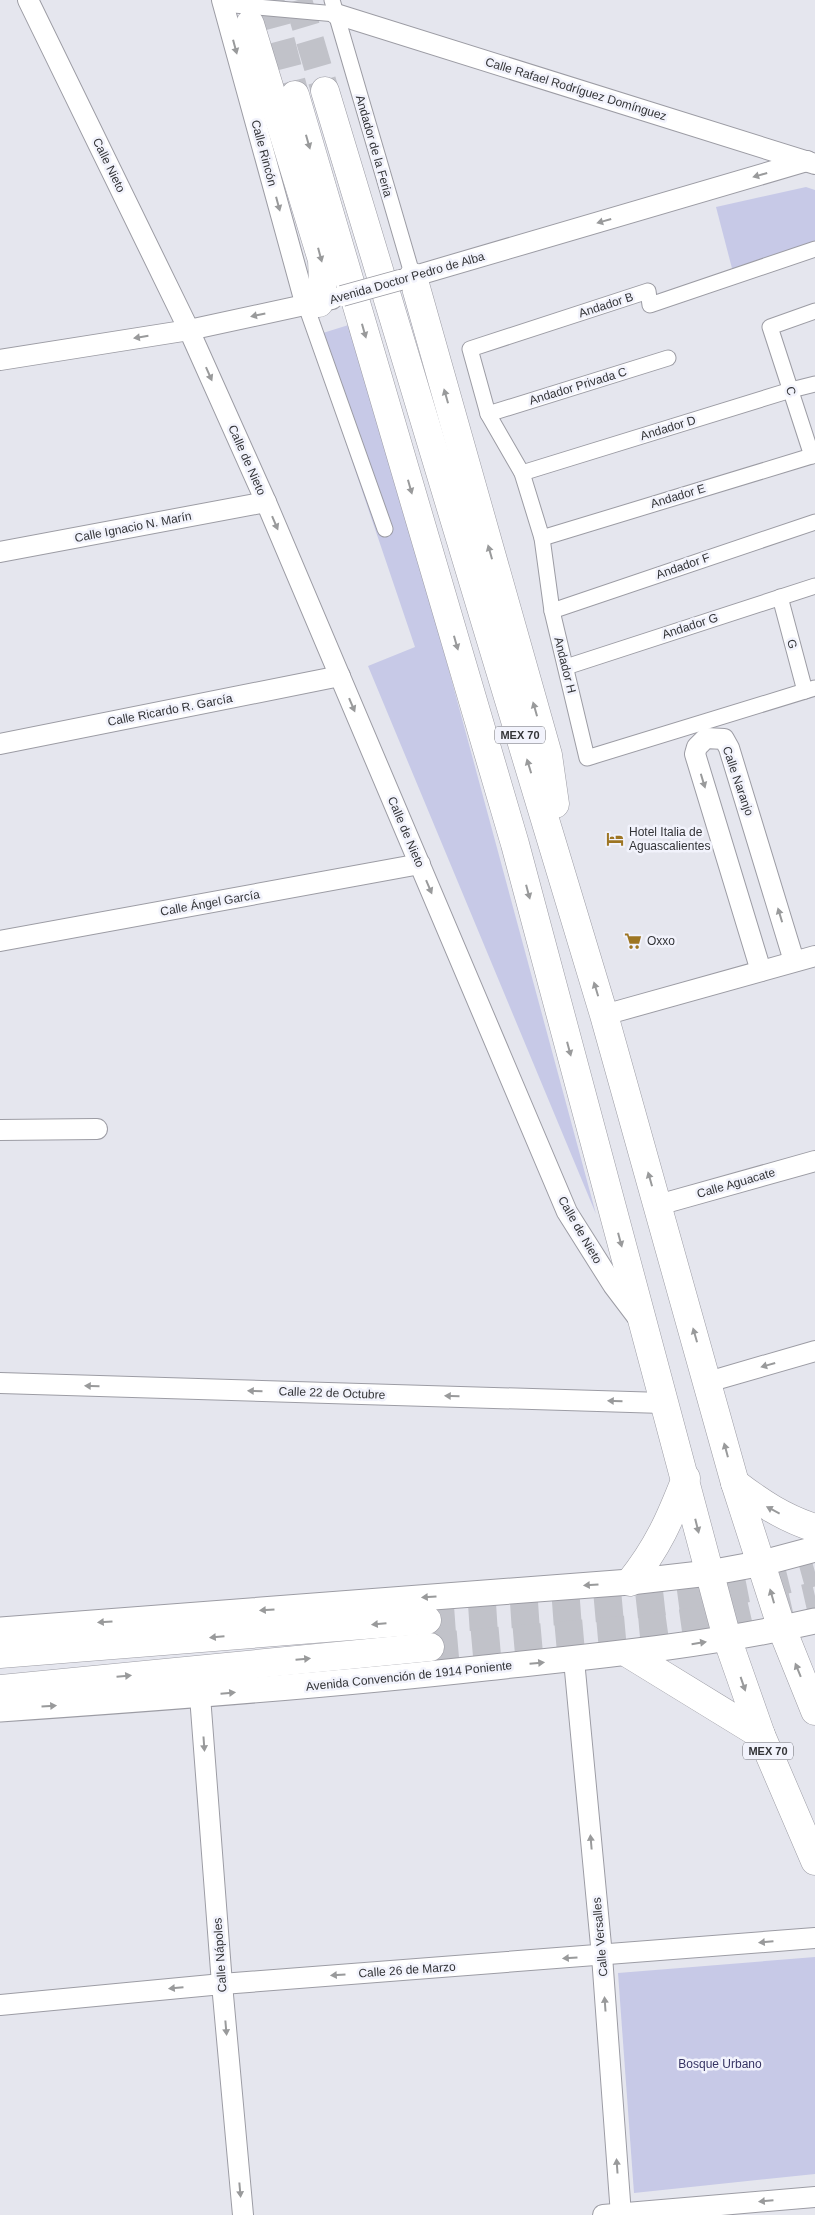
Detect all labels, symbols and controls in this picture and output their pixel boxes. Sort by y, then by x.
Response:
one-way arrow [231,39,239,55]
street label: Calle Rafael Rodríguez Domínguez [484,55,668,123]
street label: Andador de la Feria [353,93,395,199]
street label: Calle Rincón [248,118,280,188]
one-way arrow [305,134,313,149]
street label: Calle Nieto [90,136,128,195]
one-way arrow [753,171,768,179]
one-way arrow [274,196,282,211]
one-way arrow [597,217,612,225]
one-way arrow [316,247,324,262]
street label: Avenida Doctor Pedro de Alba [328,249,486,307]
street label: Andador B [577,290,635,320]
one-way arrow [250,312,266,320]
one-way arrow [361,324,369,339]
one-way arrow [133,334,149,342]
street label: Andador Privada C [527,364,629,408]
one-way arrow [206,367,214,381]
street label: C [783,385,799,398]
one-way arrow [442,388,450,403]
street label: Andador D [639,413,698,443]
street label: Calle de Nieto [225,423,269,498]
one-way arrow [407,480,415,495]
street label: Andador E [649,481,707,511]
street label: Calle Ignacio N. Marín [73,509,193,545]
one-way arrow [271,516,279,531]
one-way arrow [486,545,494,560]
street label: Andador F [654,550,712,582]
street label: Andador G [660,610,720,642]
street label: Andador H [551,635,579,695]
one-way arrow [453,636,461,651]
street label: G [784,638,800,650]
street label: Calle Ricardo R. García [106,691,234,729]
one-way arrow [348,698,356,712]
one-way arrow [530,701,538,716]
road number: MEX 70 [495,726,545,744]
street label: Calle Naranjo [720,744,757,818]
one-way arrow [525,758,533,773]
one-way arrow [700,774,708,789]
street label: Calle de Nieto [385,795,427,870]
place label: Hotel Italia de Aguascalientes [629,825,710,853]
hotel icon: Hotel Italia de Aguascalientes [605,829,625,849]
one-way arrow [425,879,433,894]
one-way arrow [524,884,532,899]
street label: Calle Ángel García [159,886,261,919]
one-way arrow [776,907,784,922]
supermarket icon: Oxxo [623,931,643,951]
place label: Oxxo [647,934,675,948]
one-way arrow [592,981,600,996]
one-way arrow [566,1041,574,1056]
street label: Calle Aguacate [695,1165,777,1201]
one-way arrow [646,1171,654,1186]
street label: Calle de Nieto [555,1194,605,1266]
one-way arrow [616,1232,624,1247]
one-way arrow [690,1327,698,1342]
one-way arrow [761,1361,776,1369]
one-way arrow [84,1381,100,1389]
street label: Calle 22 de Octubre [278,1384,386,1402]
one-way arrow [246,1386,262,1394]
one-way arrow [444,1392,460,1400]
one-way arrow [606,1397,622,1405]
one-way arrow [722,1442,730,1457]
one-way arrow [765,1506,780,1514]
one-way arrow [693,1518,701,1533]
one-way arrow [583,1581,599,1589]
one-way arrow [768,1588,776,1603]
one-way arrow [421,1594,437,1602]
one-way arrow [259,1606,275,1614]
one-way arrow [97,1618,113,1626]
one-way arrow [371,1620,387,1628]
one-way arrow [209,1634,225,1642]
one-way arrow [691,1638,707,1646]
one-way arrow [296,1655,312,1663]
street label: Avenida Convención de 1914 Poniente [305,1658,513,1694]
one-way arrow [530,1659,546,1667]
one-way arrow [794,1663,802,1677]
one-way arrow [117,1672,133,1680]
one-way arrow [740,1677,747,1692]
one-way arrow [220,1689,236,1697]
one-way arrow [41,1701,57,1709]
one-way arrow [200,1737,208,1753]
road number: MEX 70 [743,1742,793,1760]
one-way arrow [587,1834,595,1850]
street label: Calle Versalles [590,1897,610,1977]
street label: Calle Nápoles [210,1917,230,1993]
one-way arrow [758,1938,774,1946]
one-way arrow [561,1954,577,1962]
street label: Calle 26 de Marzo [358,1960,456,1980]
one-way arrow [329,1972,345,1980]
one-way arrow [167,1985,183,1993]
one-way arrow [601,1996,609,2012]
one-way arrow [222,2021,230,2037]
park label: Bosque Urbano [678,2057,762,2071]
one-way arrow [613,2158,621,2174]
one-way arrow [237,2183,245,2199]
one-way arrow [758,2197,774,2205]

